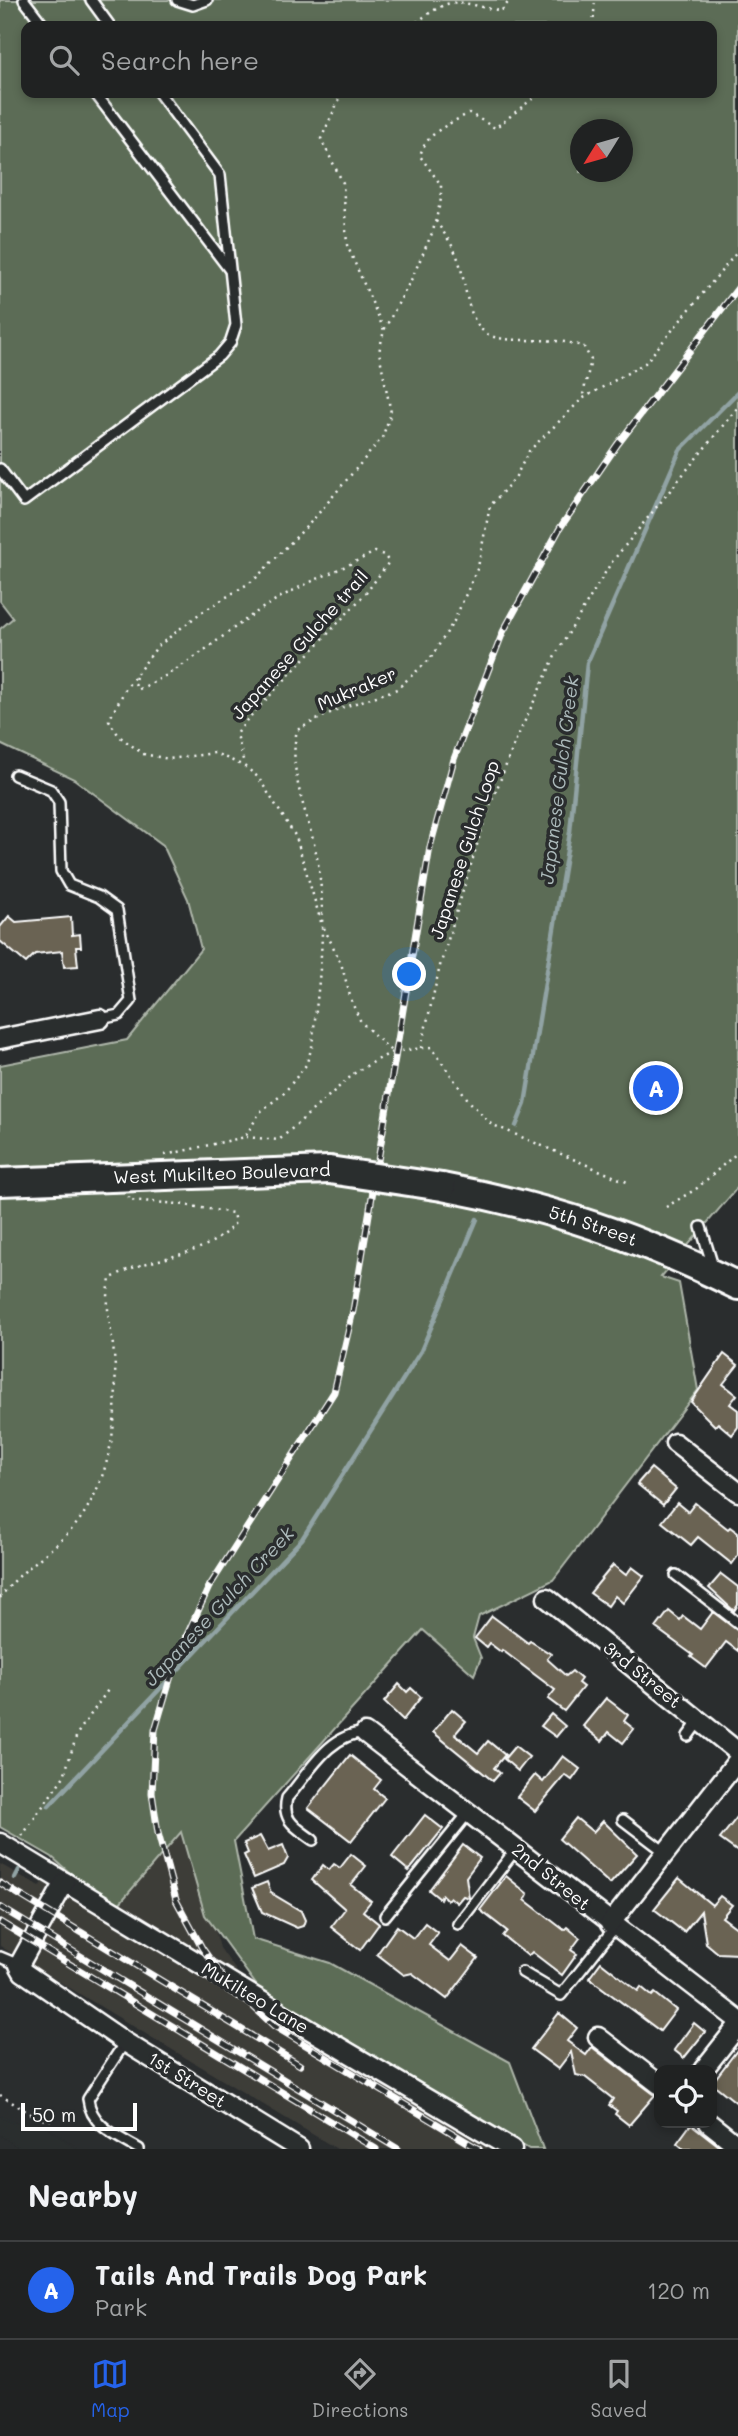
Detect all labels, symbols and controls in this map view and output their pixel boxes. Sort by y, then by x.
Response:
search box [21,21,717,98]
icon: search [45,41,83,79]
text: Search here [101,43,259,77]
north arrow [570,119,633,182]
street label: Japanese Gulche trail [226,564,373,724]
street label: Mukraker [313,661,400,715]
water label: Japanese Gulch Creek [533,674,584,885]
street label: Japanese Gulch Loop [424,757,504,942]
your location [392,957,426,991]
pin: A [633,1062,679,1114]
street label: West Mukilteo Boulevard [113,1157,331,1189]
street label: 5th Street [546,1199,641,1251]
water label: Japanese Gulch Creek [138,1520,300,1691]
street label: 3rd Street [599,1635,687,1713]
street label: 2nd Street [507,1837,596,1915]
street label: Mukilteo Lane [197,1956,314,2039]
street label: 1st Street [144,2046,231,2113]
map controls [654,2065,717,2128]
button: locate [654,2065,717,2128]
scale bar [21,2100,136,2132]
text: 50 m [32,2102,76,2127]
text: Nearby [28,2175,138,2215]
text: Tails And Trails Dog Park [95,2258,427,2292]
text: A [43,2275,59,2305]
text: 120 m [647,2275,710,2305]
text: Park [95,2292,147,2322]
tab: Map [91,2355,130,2422]
tab: Directions [312,2355,408,2422]
tab: Saved [591,2355,647,2422]

